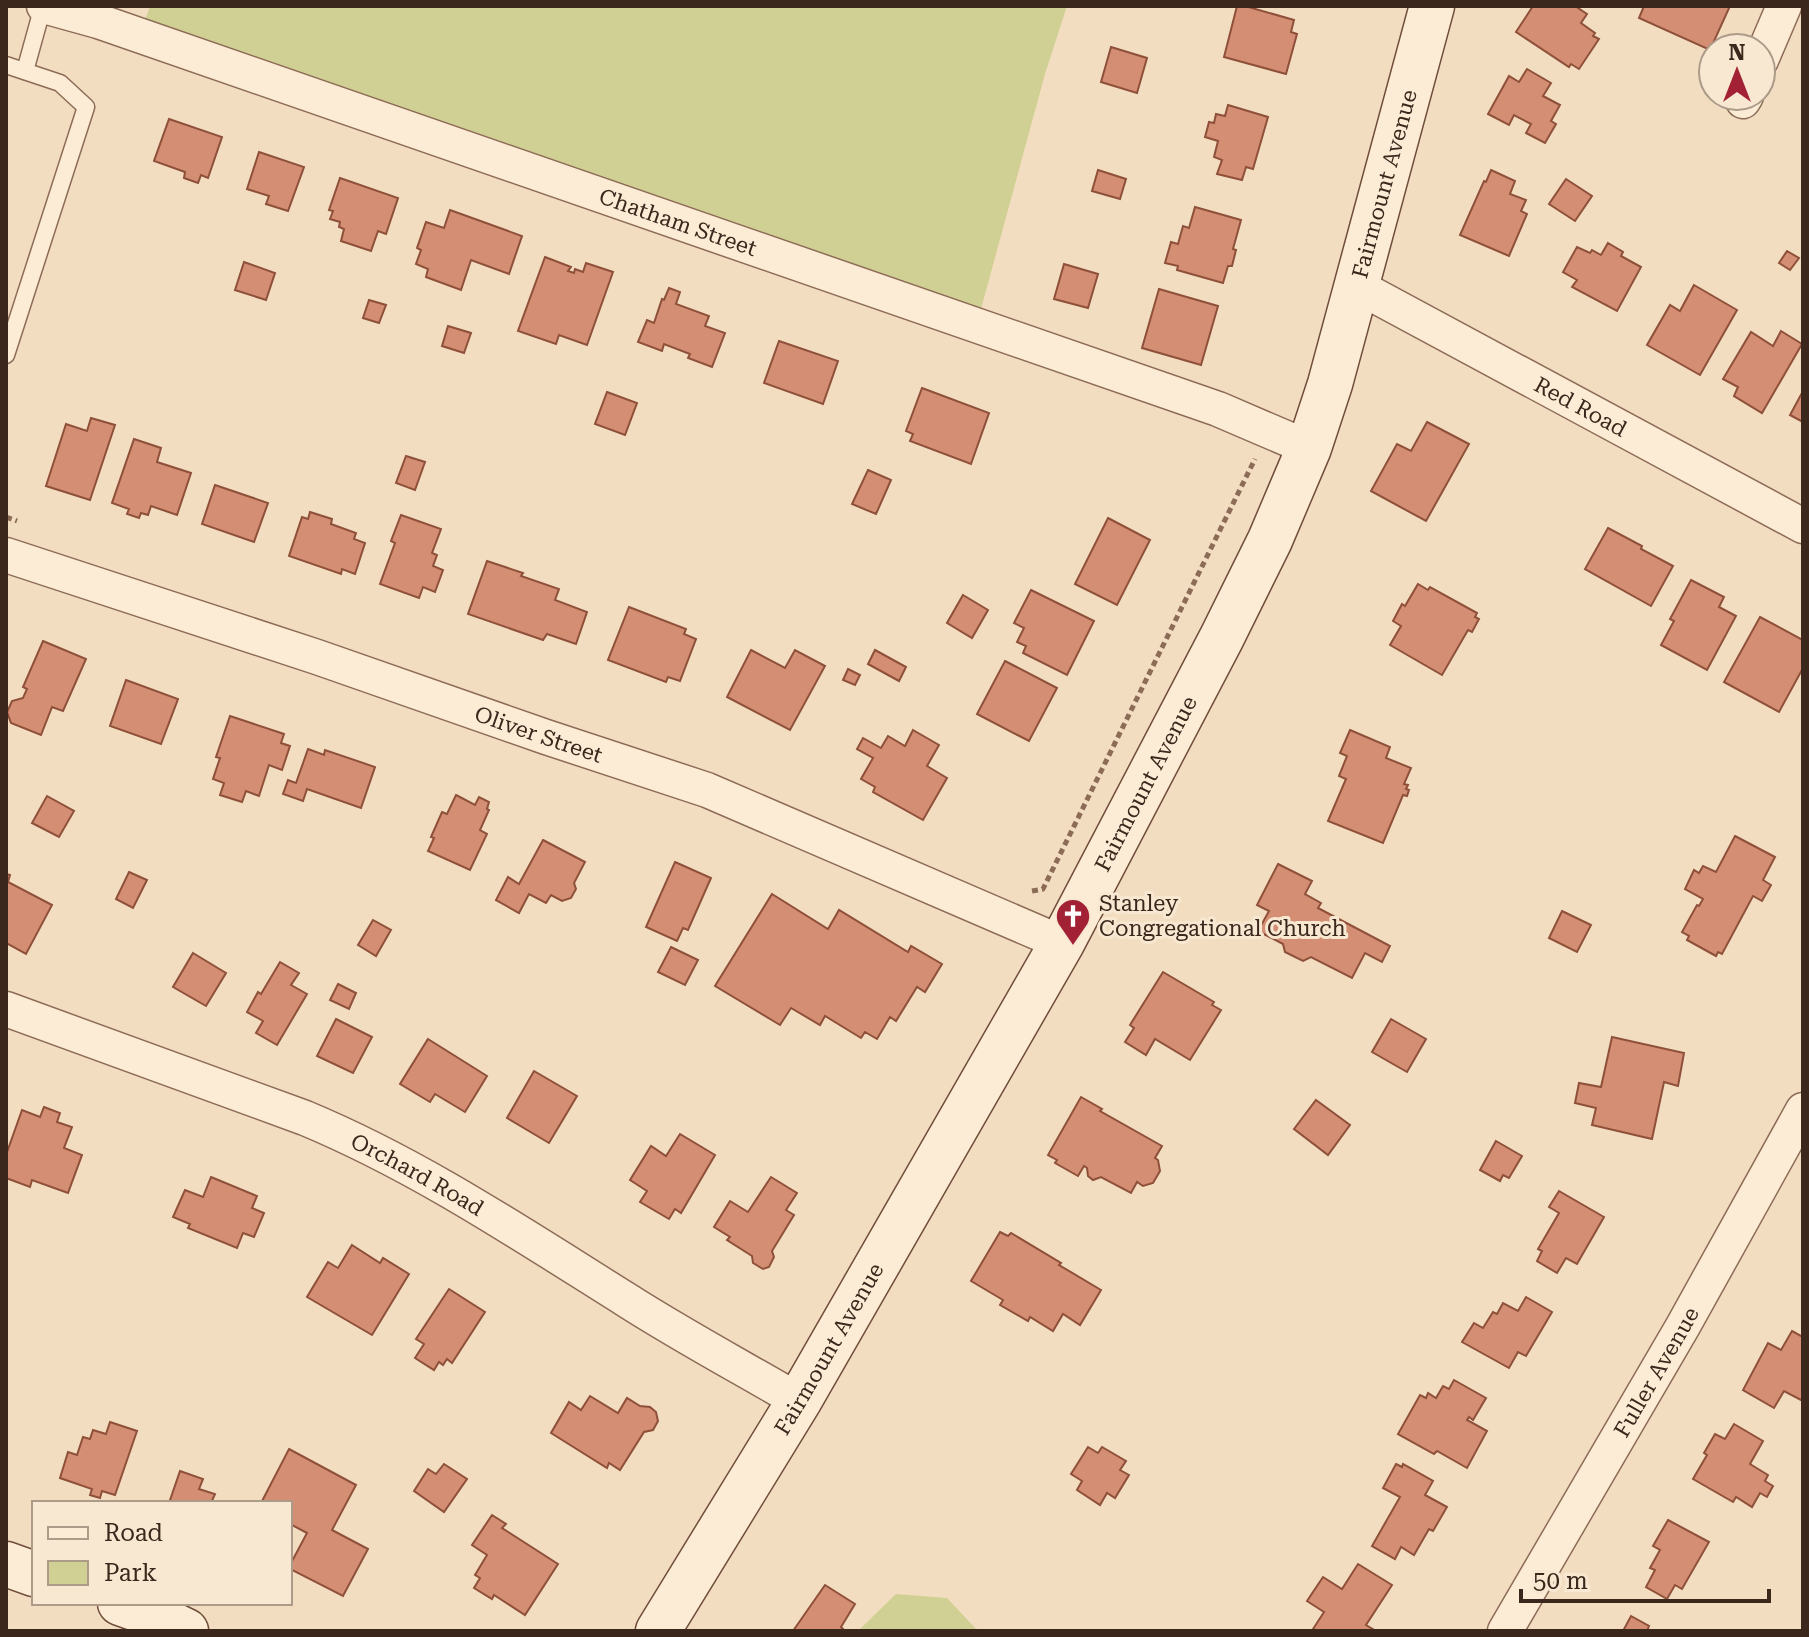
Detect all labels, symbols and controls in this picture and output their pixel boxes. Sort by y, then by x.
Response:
north arrow [1697,32,1777,112]
text: N [1729,40,1746,65]
street label: Fairmount Avenue [1347,87,1422,281]
street label: Chatham Street [596,184,760,261]
street label: Red Road [1530,372,1631,442]
street label: Fairmount Avenue [1090,692,1202,876]
street label: Oliver Street [471,701,606,768]
place label: Stanley Congregational Church [1099,891,1346,941]
church icon: Stanley Congregational Church [1054,897,1092,947]
street label: Orchard Road [347,1128,488,1221]
street label: Fairmount Avenue [769,1259,889,1439]
street label: Fuller Avenue [1609,1303,1704,1442]
legend [32,1501,292,1605]
text: Road [104,1519,163,1547]
scale bar [1521,1553,1769,1603]
text: Park [104,1559,157,1587]
text: 50 m [1533,1567,1588,1595]

